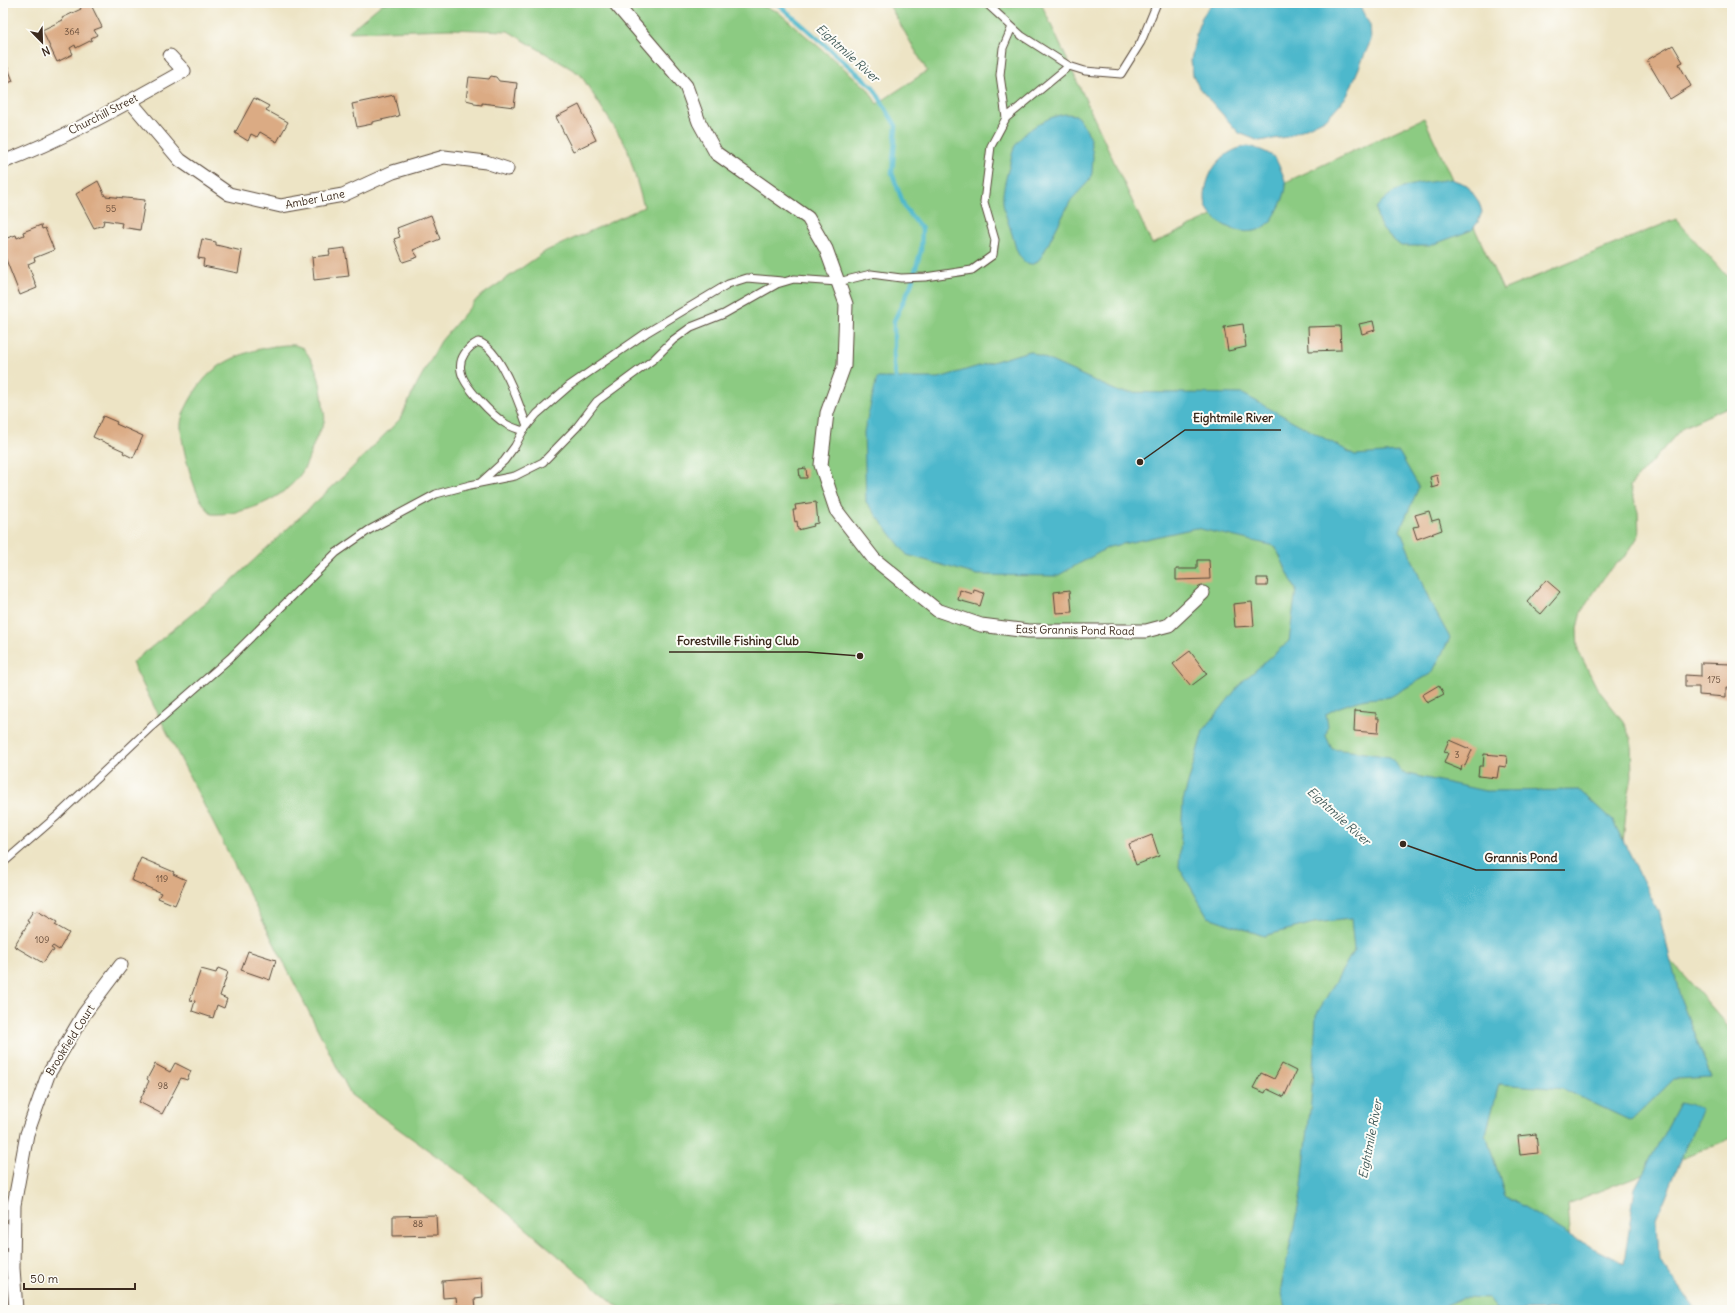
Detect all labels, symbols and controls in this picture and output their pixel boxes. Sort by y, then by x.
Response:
water label: Eightmile River [813,21,884,87]
north arrow [22,22,62,62]
house number: 364 [64,26,80,37]
text: N [40,43,52,59]
street label: Churchill Street [66,90,140,137]
street label: Amber Lane [284,186,346,212]
house number: 55 [106,203,116,214]
callout: Eightmile River [1185,406,1281,430]
text: Eightmile River [1193,410,1273,426]
street label: East Grannis Pond Road [1015,622,1135,638]
callout: Forestville Fishing Club [669,628,807,652]
text: Forestville Fishing Club [677,633,799,649]
house number: 175 [1707,674,1721,685]
house number: 3 [1454,749,1460,760]
water label: Eightmile River [1304,784,1375,850]
callout: Grannis Pond [1476,846,1565,870]
text: Grannis Pond [1485,850,1557,865]
house number: 119 [156,873,168,884]
house number: 109 [35,934,49,945]
street label: Brookfield Court [43,1002,98,1078]
house number: 98 [158,1080,168,1091]
water label: Eightmile River [1355,1096,1385,1180]
house number: 88 [413,1218,423,1229]
scale bar [24,1265,135,1291]
text: 50 m [30,1271,59,1286]

